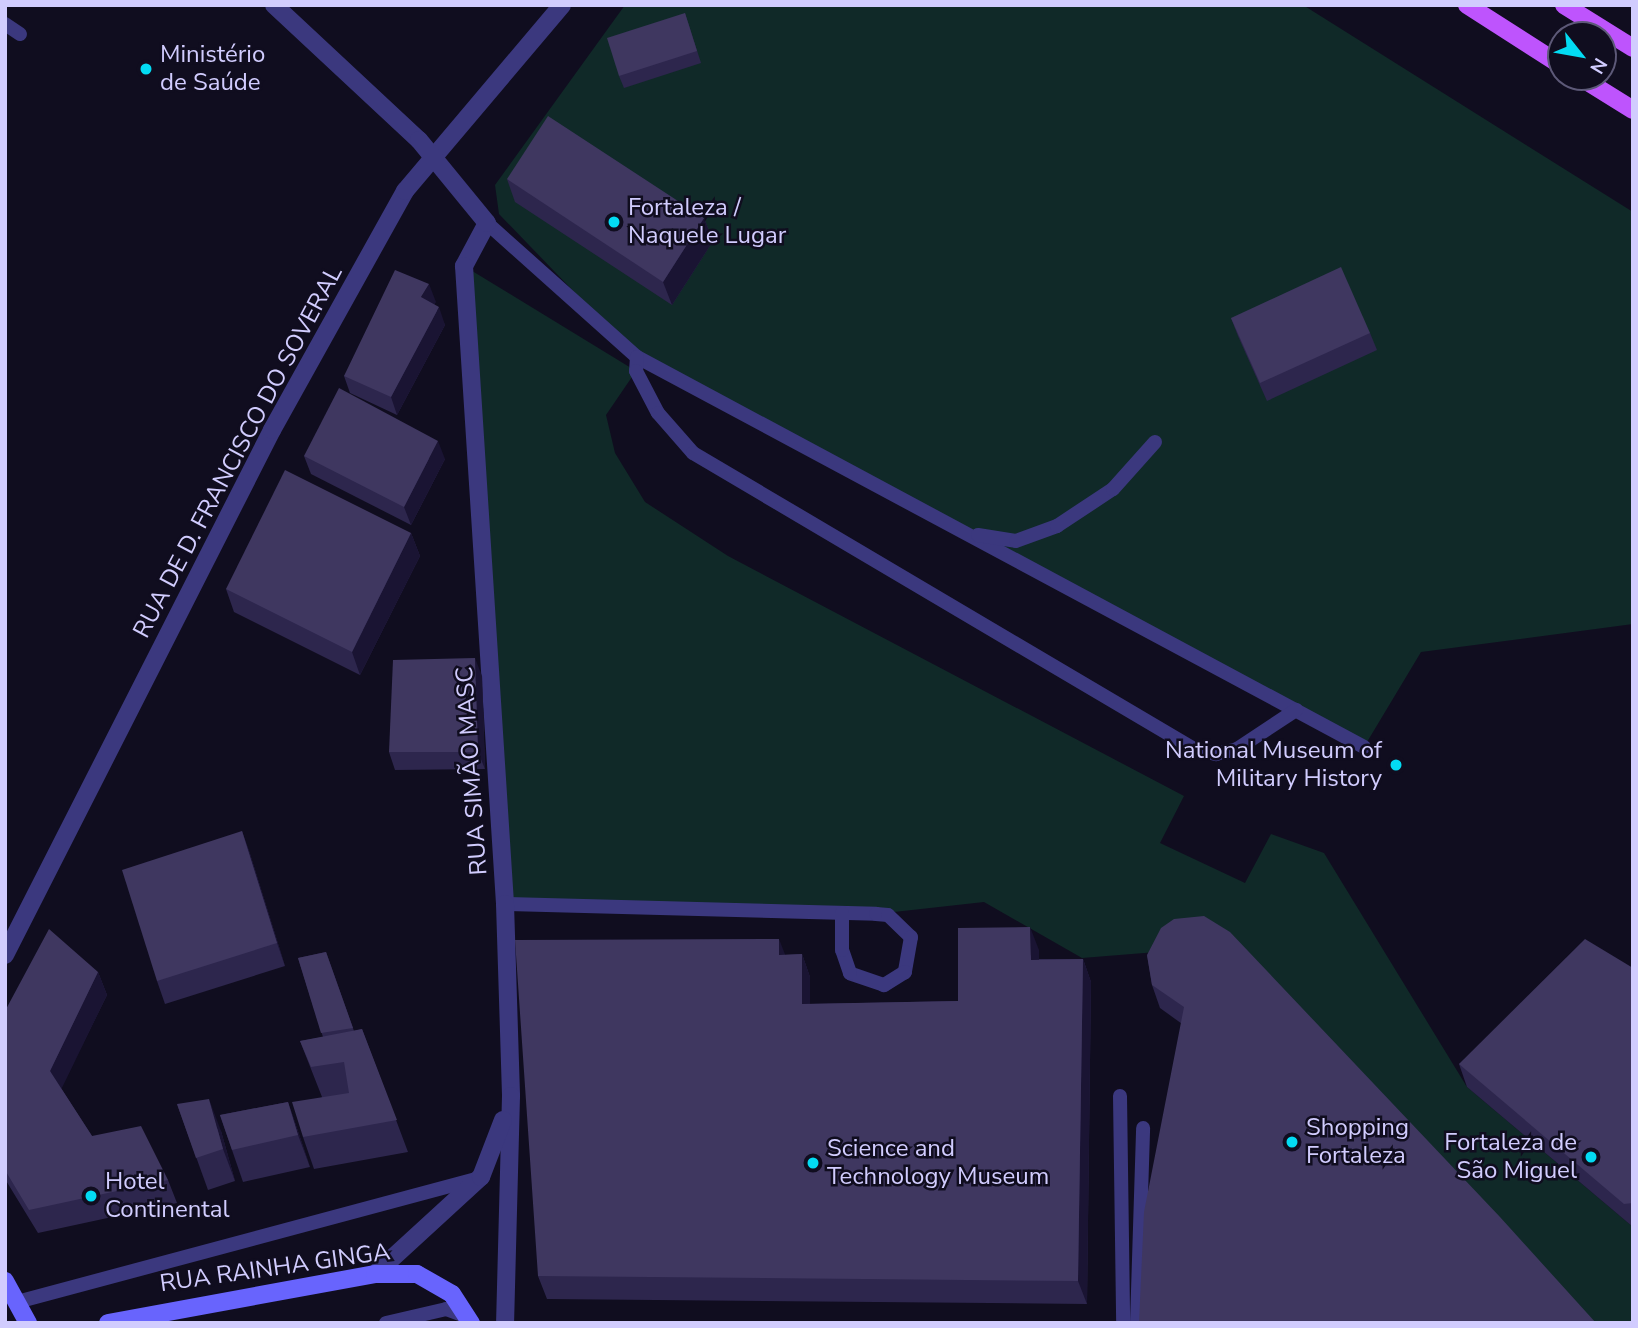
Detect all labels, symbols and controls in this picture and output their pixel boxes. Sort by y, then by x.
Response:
north arrow [1547,21,1617,91]
place label: Ministério de Saúde [160,41,265,97]
text: N [1583,53,1613,79]
marker: Ministério de Saúde [138,61,154,77]
place label: Fortaleza / Naquele Lugar [628,194,786,250]
marker: Fortaleza / Naquele Lugar [606,214,622,230]
street label: RUA DE D. FRANCISCO DO SOVERAL [127,261,349,643]
street label: RUA SIMÃO MASC [450,666,494,876]
place label: National Museum of Military History [1165,737,1382,793]
marker: National Museum of Military History [1388,757,1404,773]
place label: Shopping Fortaleza [1306,1114,1409,1170]
place label: Fortaleza de São Miguel [1444,1129,1577,1185]
marker: Shopping Fortaleza [1284,1134,1300,1150]
place label: Science and Technology Museum [827,1135,1049,1191]
marker: Fortaleza de São Miguel [1583,1149,1599,1165]
marker: Science and Technology Museum [805,1155,821,1171]
place label: Hotel Continental [105,1168,230,1224]
marker: Hotel Continental [83,1188,99,1204]
street label: RUA RAINHA GINGA [158,1238,392,1298]

